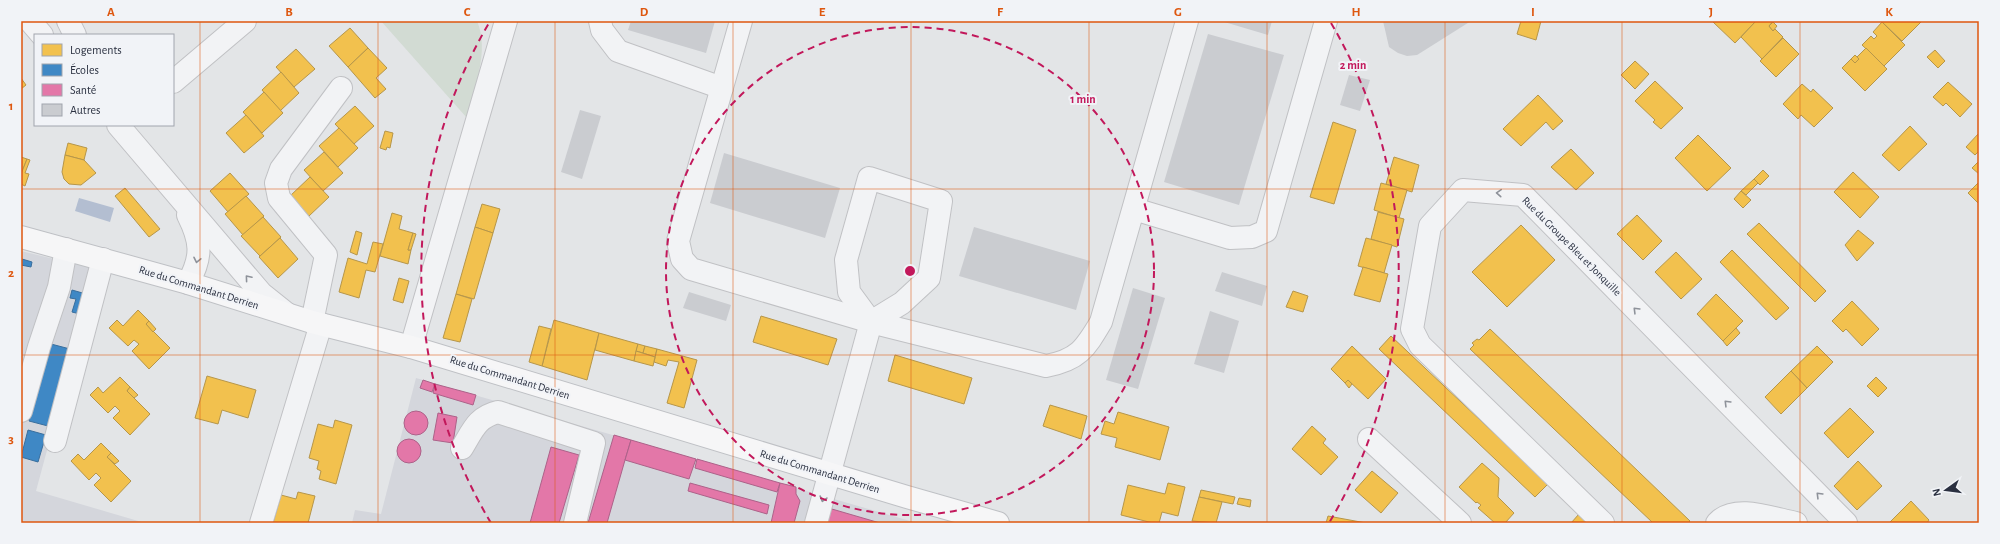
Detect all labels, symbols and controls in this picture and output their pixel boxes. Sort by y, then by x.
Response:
text: A [107,6,115,19]
text: B [285,6,293,19]
text: C [464,6,471,19]
text: D [640,6,649,19]
text: E [819,6,826,19]
text: F [997,6,1004,19]
text: G [1174,6,1182,19]
text: H [1351,6,1361,19]
text: I [1531,6,1535,19]
text: J [1709,6,1713,19]
text: K [1885,6,1893,19]
legend [34,34,174,126]
text: Logements [70,44,122,56]
text: 2 min [1340,59,1366,71]
text: Écoles [70,63,99,76]
text: Santé [70,84,96,96]
text: 1 min [1070,93,1096,105]
text: 1 [9,100,13,113]
text: Autres [70,104,100,116]
one-way arrow [1495,189,1502,198]
street label: Rue du Groupe Bleu et Jonquille [1520,195,1623,298]
one-way arrow [194,257,202,263]
street label: Rue du Commandant Derrien [138,264,260,311]
centre of rings [903,264,917,278]
text: 2 [8,267,14,280]
one-way arrow [246,275,253,282]
one-way arrow [1633,307,1641,315]
street label: Rue du Commandant Derrien [449,354,571,401]
one-way arrow [1725,400,1732,408]
text: 3 [8,433,14,446]
street label: Rue du Commandant Derrien [759,448,881,495]
north arrow [1926,470,1966,510]
text: N [1931,487,1943,497]
one-way arrow [1816,492,1824,500]
one-way arrow [819,495,828,502]

